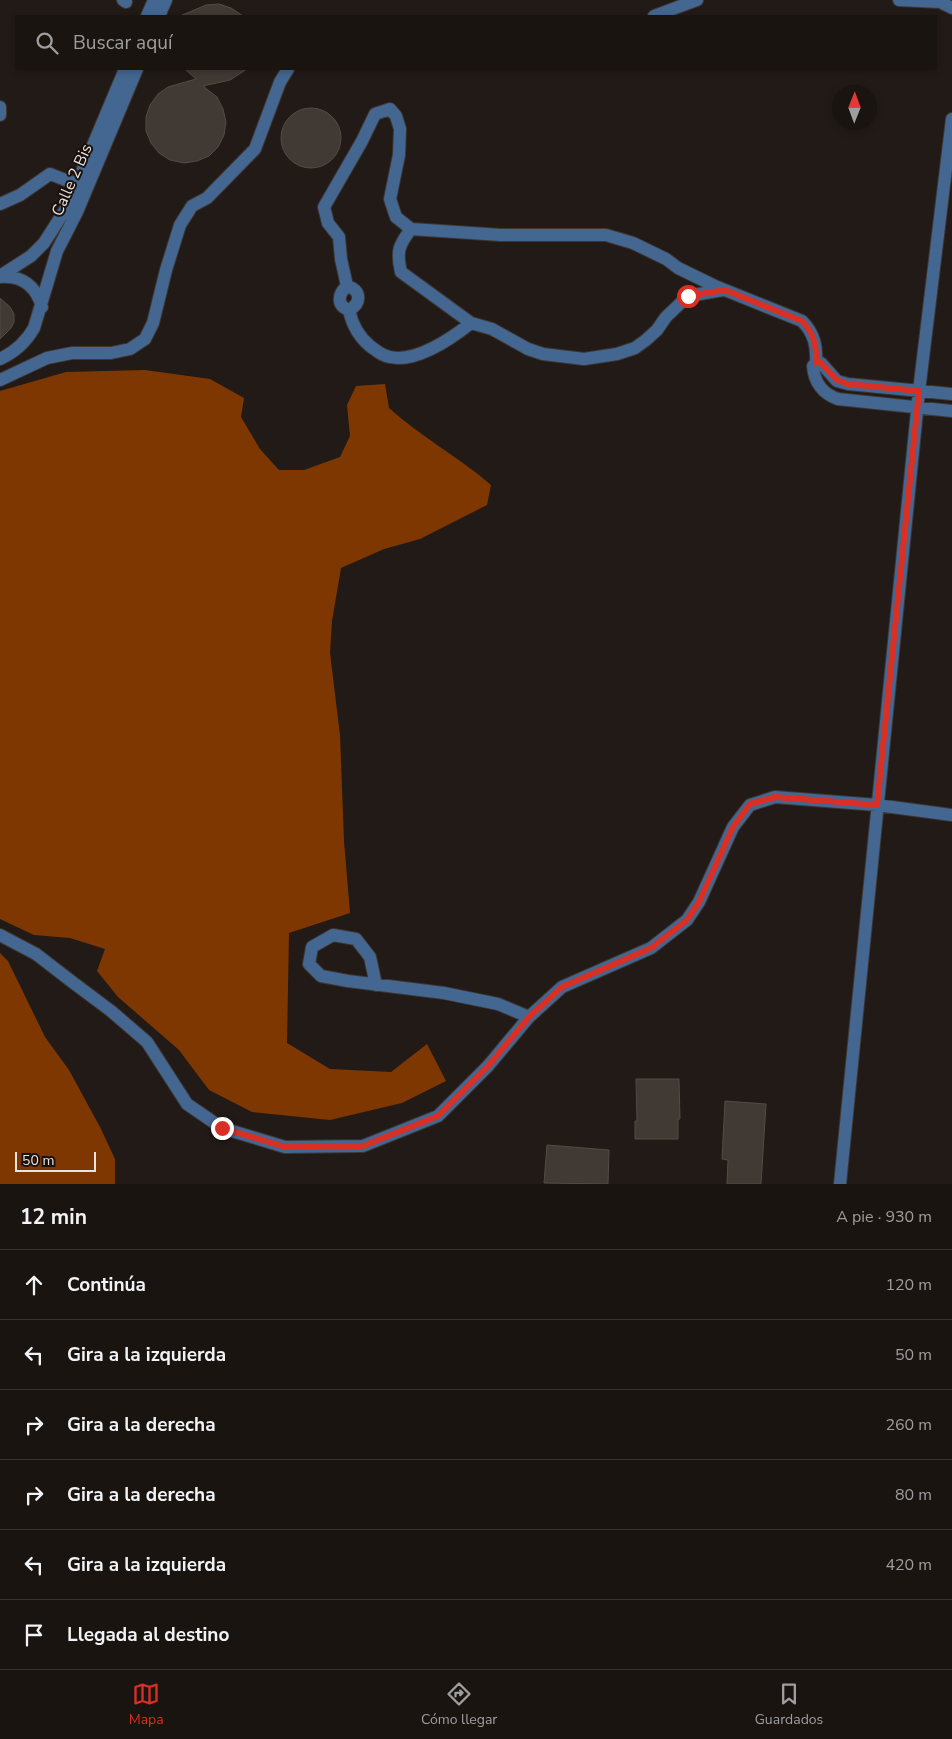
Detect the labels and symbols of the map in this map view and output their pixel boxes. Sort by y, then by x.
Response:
north arrow [832,85,877,130]
street label: Calle 2 Bis [46,140,98,220]
route start [677,285,700,308]
route end [211,1117,234,1140]
scale bar [15,1149,96,1172]

